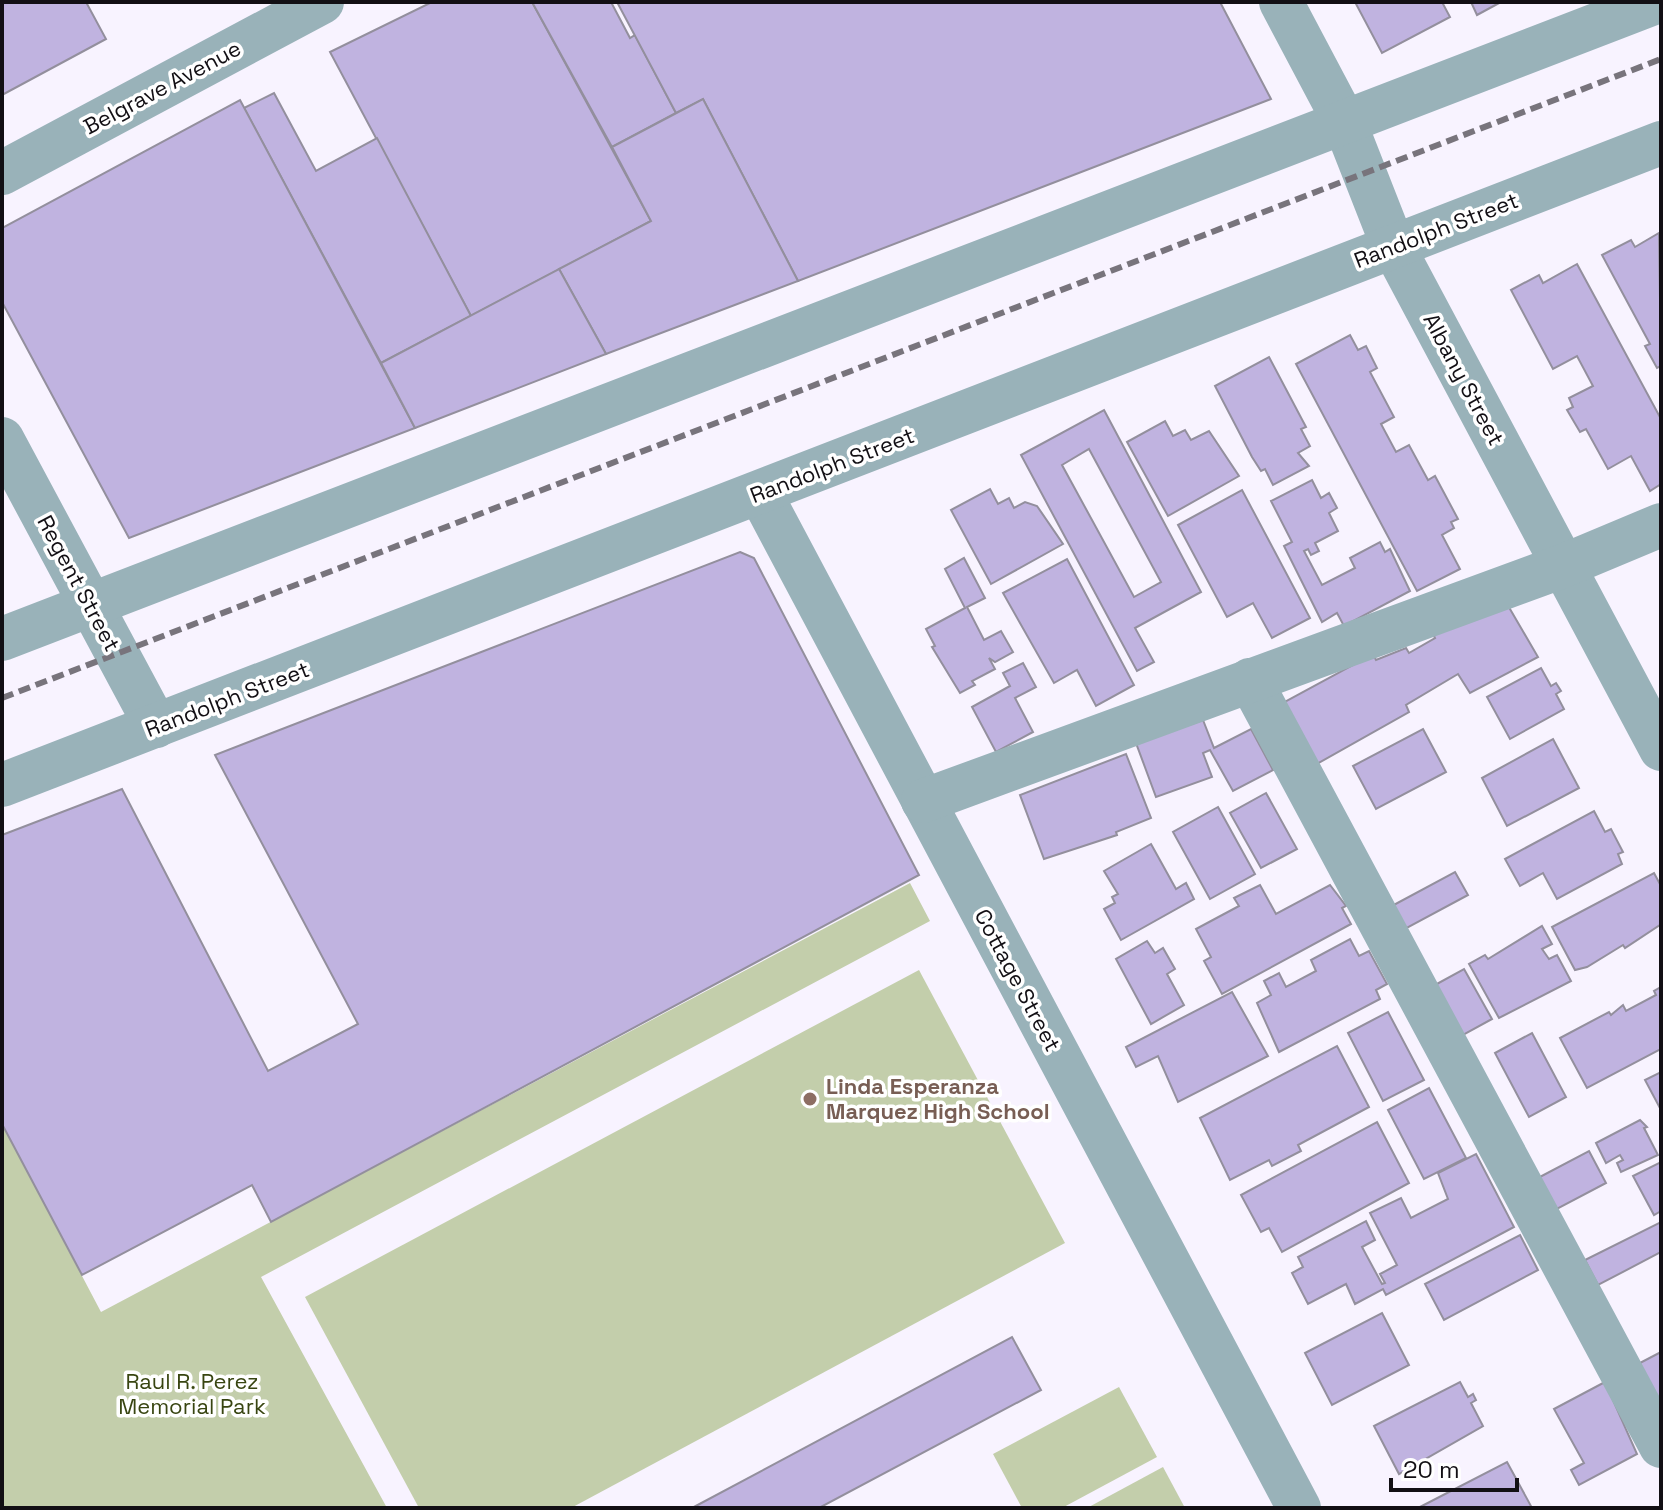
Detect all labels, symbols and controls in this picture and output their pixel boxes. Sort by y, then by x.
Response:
street label: Belgrave Avenue [78,34,246,140]
street label: Randolph Street [1350,186,1522,274]
street label: Albany Street [1417,308,1511,450]
street label: Randolph Street [746,421,918,509]
street label: Regent Street [31,510,127,656]
street label: Randolph Street [141,655,313,743]
street label: Cottage Street [969,904,1067,1056]
place label: Linda Esperanza Marquez High School [826,1072,1050,1125]
marker: Linda Esperanza Marquez High School [801,1090,819,1108]
park label: Raul R. Perez Memorial Park [118,1367,266,1420]
scale bar [1391,1442,1517,1492]
text: 20 m [1403,1454,1460,1485]

